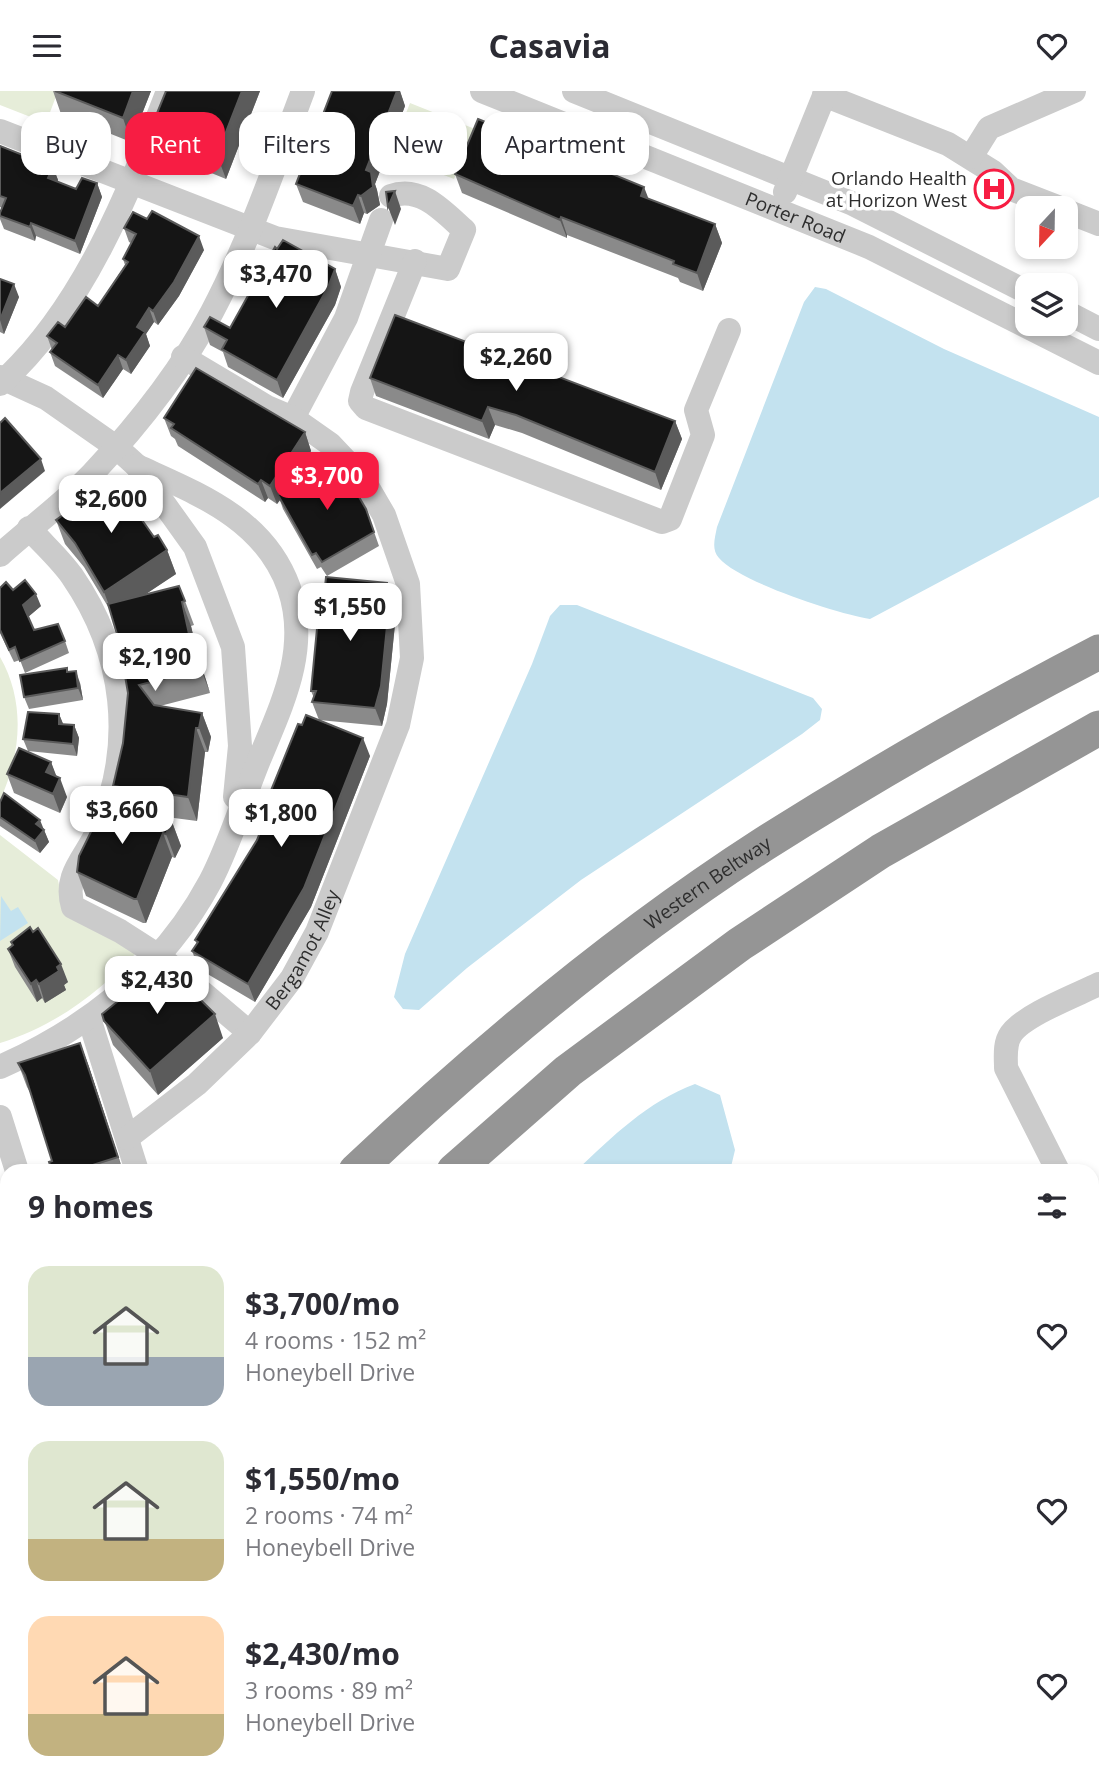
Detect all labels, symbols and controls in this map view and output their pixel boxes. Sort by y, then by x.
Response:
text: Casavia [488,24,611,67]
icon: menu [28,27,66,65]
icon: heart [1033,27,1071,65]
chip: Buy [21,112,111,175]
chip: Rent [125,112,225,175]
chip: Filters [239,112,355,175]
chip: New [369,112,467,175]
chip: Apartment [481,112,649,175]
place label: Orlando Health at Horizon West [826,165,967,213]
hospital icon: Orlando Health at Horizon West [973,168,1015,210]
street label: Porter Road [741,185,850,249]
north arrow [1015,196,1078,259]
map controls [1015,196,1078,336]
pin: $3,470 [219,251,333,310]
text: $3,470 [240,257,312,289]
button: layers [1015,273,1078,336]
pin: $2,260 [459,334,573,393]
text: $2,260 [480,340,552,372]
pin: $3,700 [270,453,384,512]
text: $3,700 [291,459,363,491]
pin: $2,600 [54,475,168,535]
text: $2,600 [75,482,147,514]
pin: $1,550 [293,583,407,643]
text: $1,550 [314,590,386,622]
pin: $2,190 [98,633,212,693]
text: $2,190 [119,640,191,672]
pin: $3,660 [65,787,179,846]
pin: $1,800 [224,789,338,849]
text: $3,660 [86,793,158,825]
text: $1,800 [245,796,317,828]
street label: Western Beltway [639,830,776,936]
street label: Bergamot Alley [259,885,346,1015]
pin: $2,430 [100,957,214,1016]
text: $2,430 [121,963,193,995]
text: 9 homes [28,1186,153,1227]
icon: filters [1033,1187,1071,1225]
text: $3,700/mo [245,1283,400,1324]
icon: home [84,1294,168,1378]
icon: heart [1033,1317,1071,1355]
text: 4 rooms · 152 m² [245,1324,426,1356]
text: Honeybell Drive [245,1356,415,1388]
text: $1,550/mo [245,1458,400,1499]
icon: home [84,1469,168,1553]
icon: heart [1033,1492,1071,1530]
text: 2 rooms · 74 m² [245,1499,413,1531]
text: Honeybell Drive [245,1531,415,1563]
text: $2,430/mo [245,1633,400,1674]
icon: home [84,1644,168,1728]
icon: heart [1033,1667,1071,1705]
text: 3 rooms · 89 m² [245,1674,413,1706]
text: Honeybell Drive [245,1706,415,1738]

